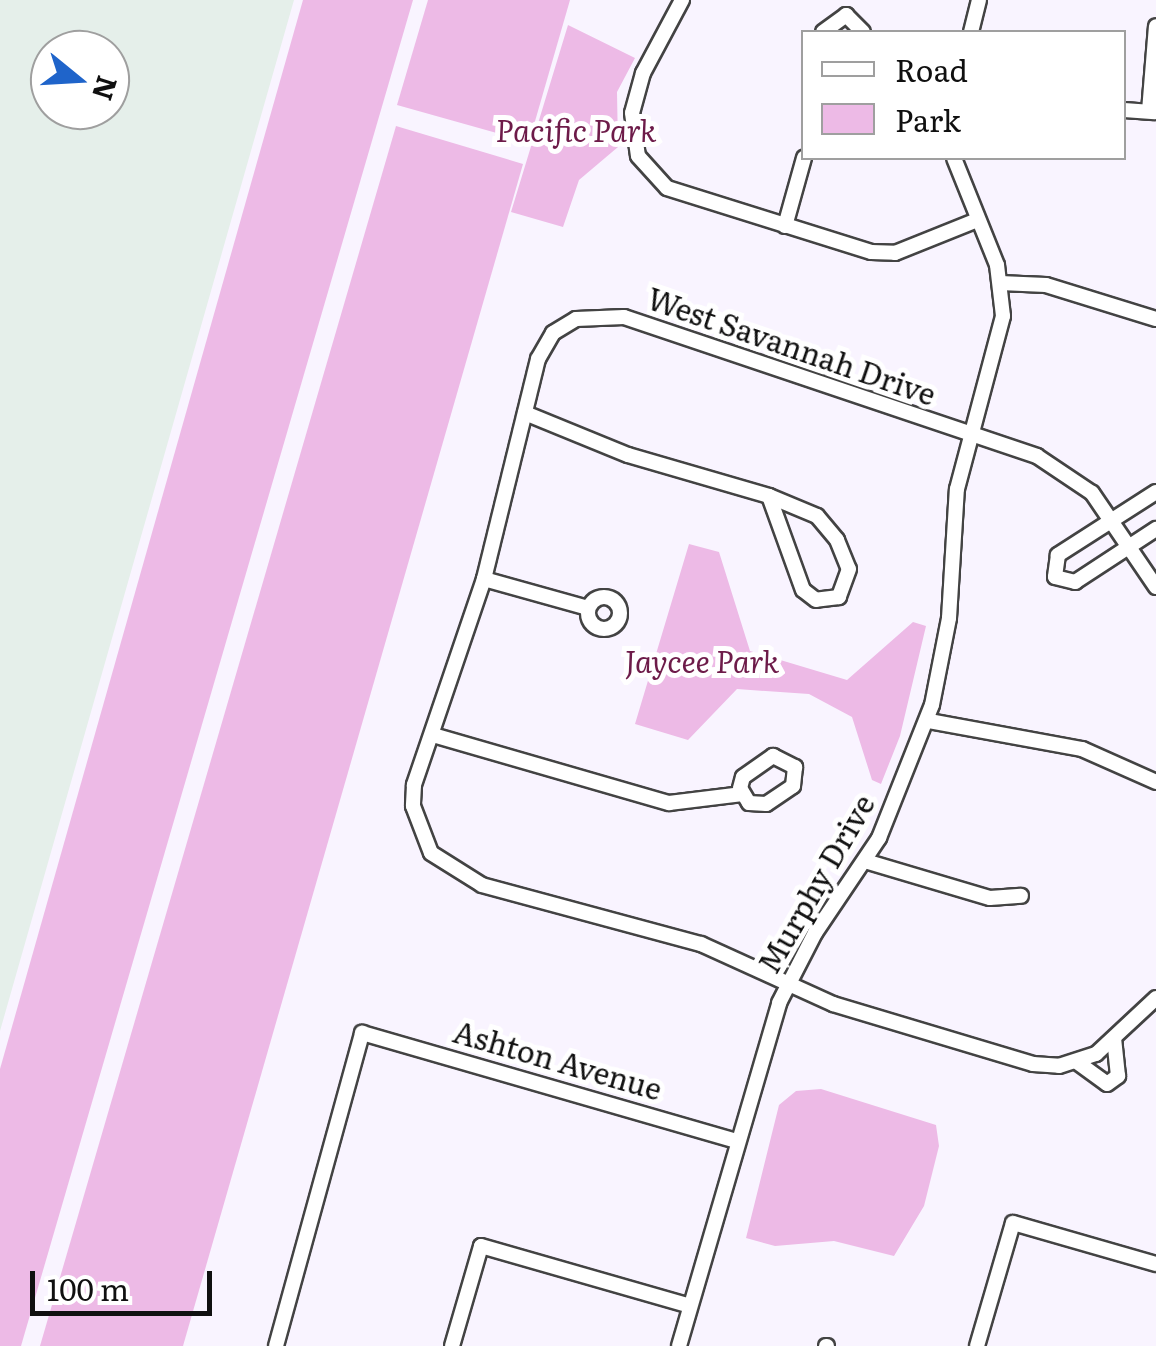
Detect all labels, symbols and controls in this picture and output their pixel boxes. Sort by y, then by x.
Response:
north arrow [30,30,130,130]
legend [801,30,1126,160]
text: Road [895,47,968,91]
text: N [83,71,130,106]
text: Park [895,97,961,141]
park label: Pacific Park [496,111,656,147]
street label: West Savannah Drive [643,279,941,411]
park label: Jaycee Park [625,642,779,678]
street label: Murphy Drive [749,787,881,979]
street label: Ashton Avenue [450,1012,666,1106]
scale bar [35,1251,218,1313]
text: 100 m [47,1266,129,1310]

